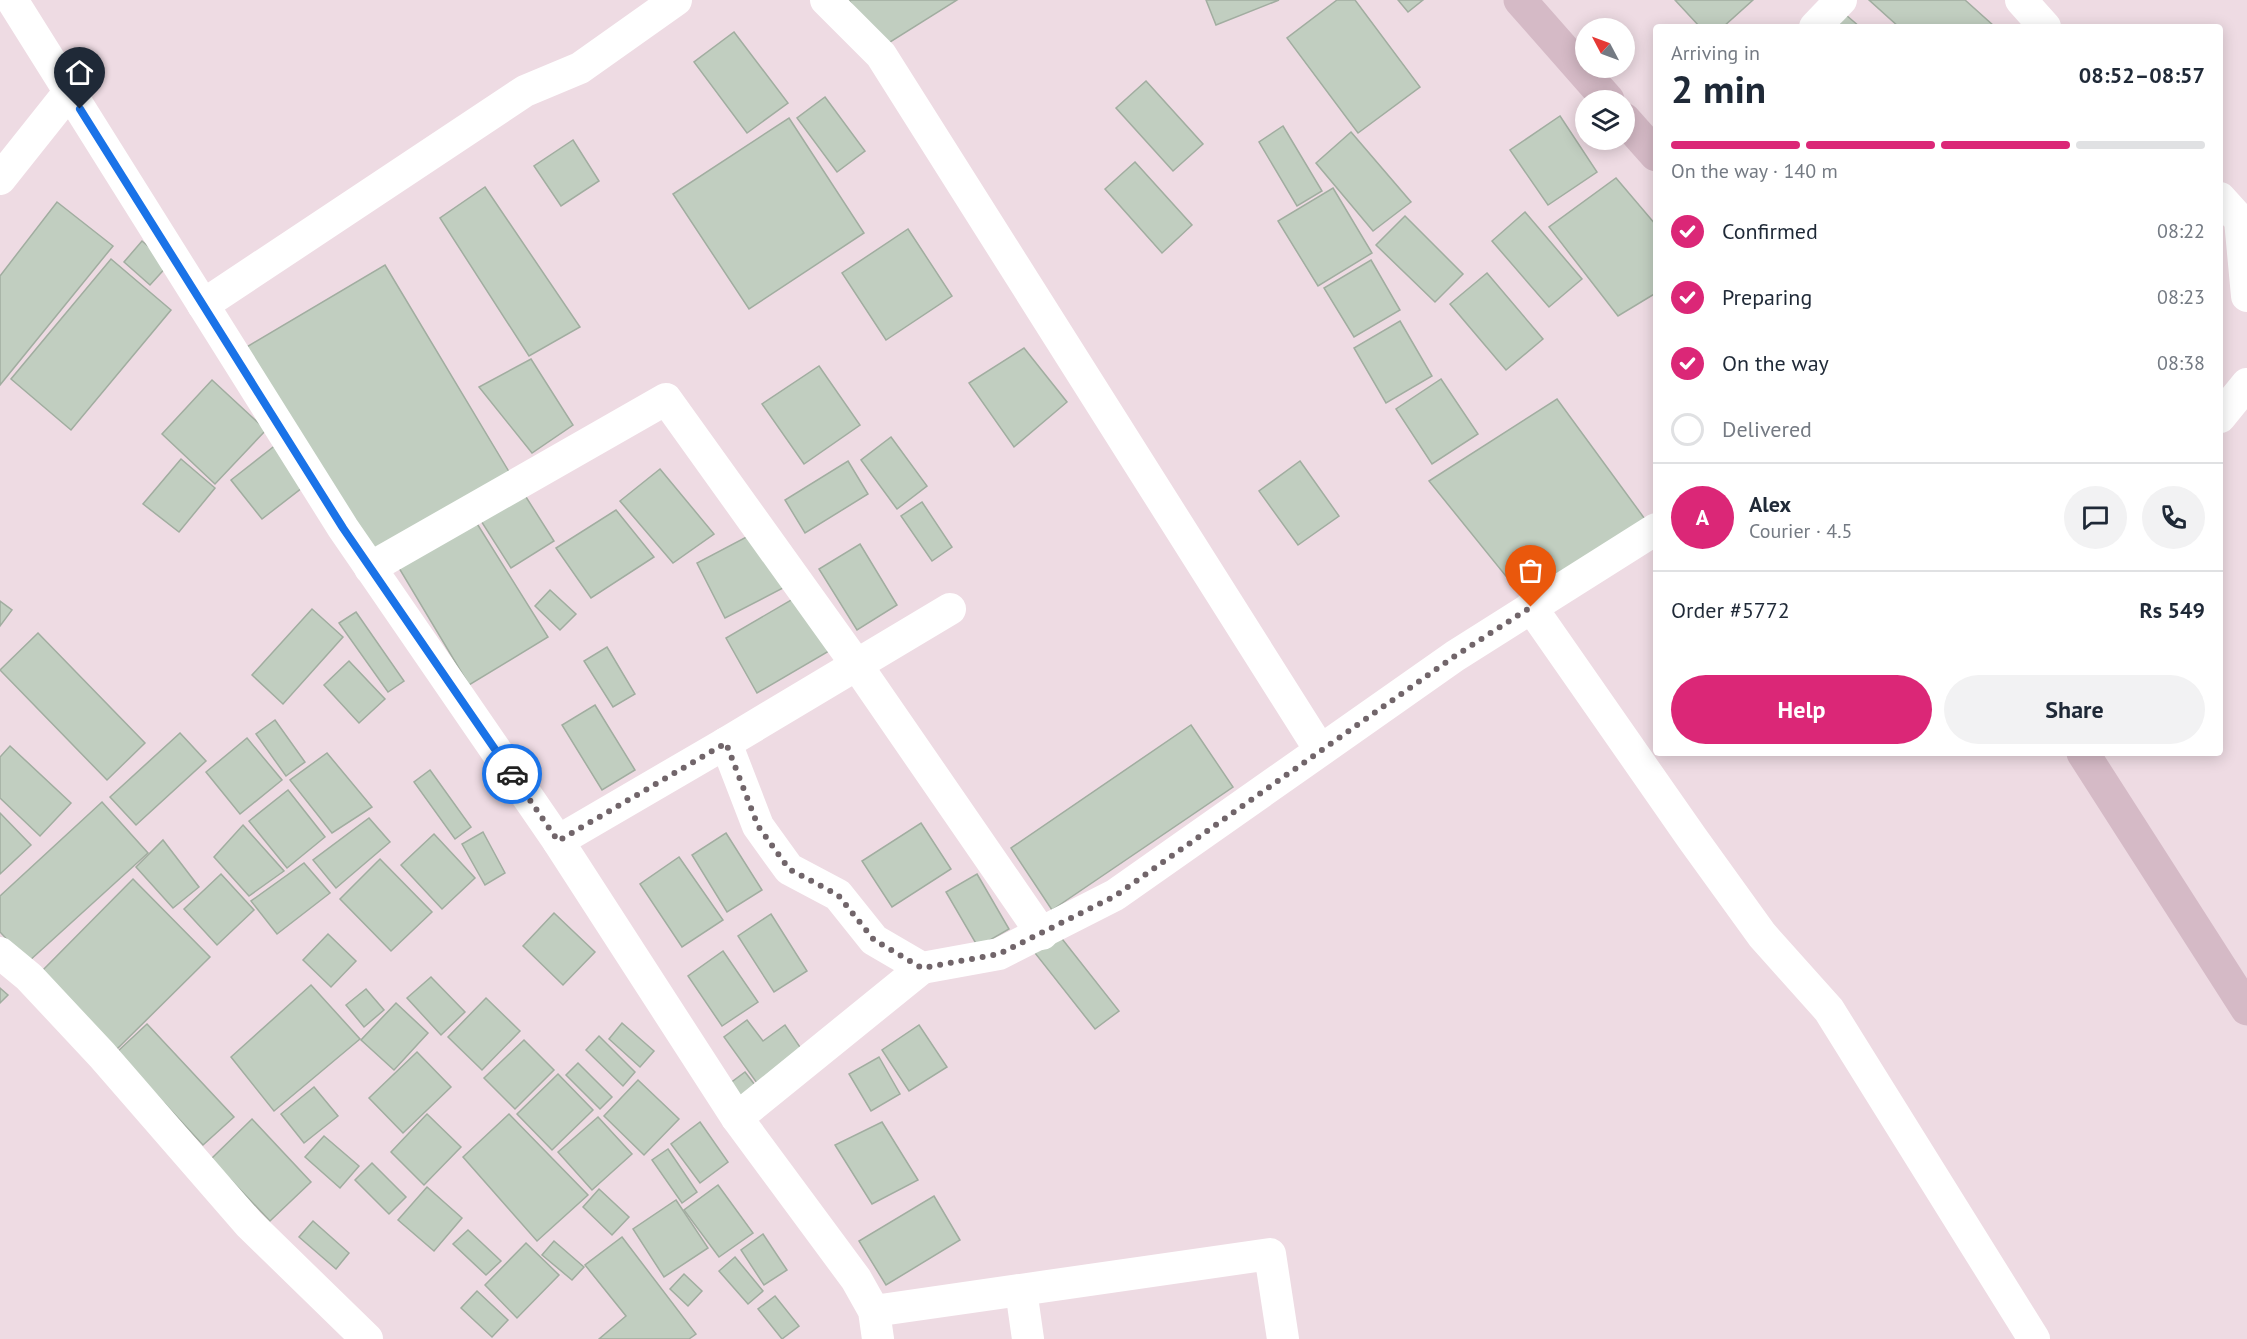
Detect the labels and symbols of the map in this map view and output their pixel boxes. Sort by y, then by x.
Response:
north arrow [1575,18,1635,78]
pin [54,47,105,109]
pin [1505,545,1556,607]
courier [482,744,542,804]

